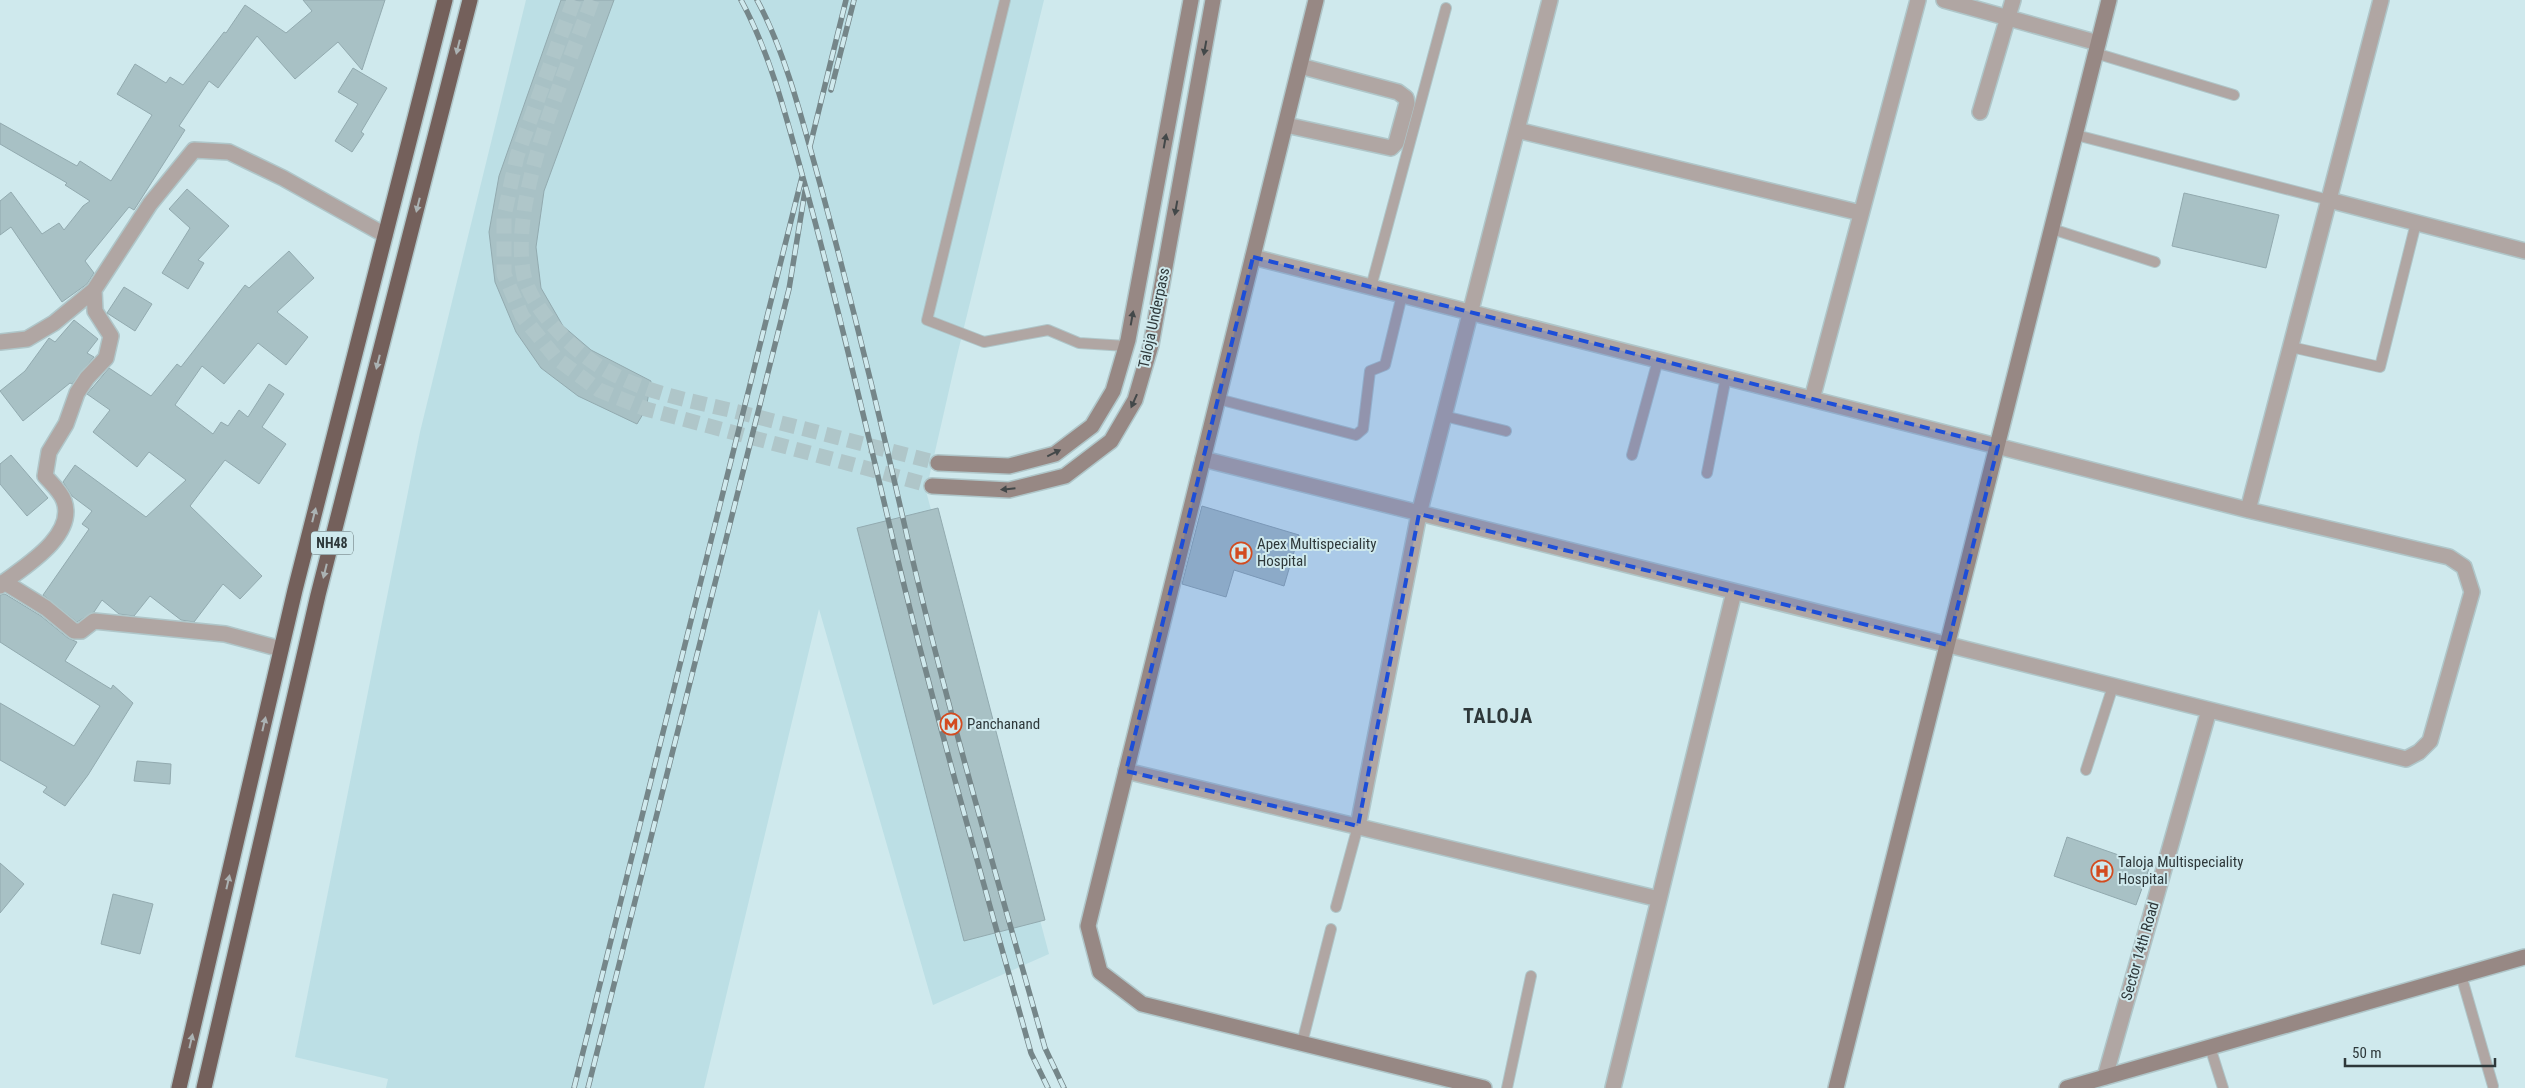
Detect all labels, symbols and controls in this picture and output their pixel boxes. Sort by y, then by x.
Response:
one-way arrow [454,40,462,55]
one-way arrow [1200,40,1208,56]
one-way arrow [1161,133,1169,149]
one-way arrow [414,197,422,212]
one-way arrow [1171,200,1179,216]
street label: Taloja Underpass [1135,266,1173,370]
one-way arrow [1129,310,1137,326]
one-way arrow [373,355,381,370]
one-way arrow [1130,393,1139,408]
one-way arrow [1047,449,1062,457]
one-way arrow [1000,485,1016,493]
one-way arrow [310,507,318,522]
road number: NH48 [311,532,353,554]
place label: Apex Multispeciality Hospital [1257,535,1376,570]
hospital icon: Apex Multispeciality Hospital [1229,541,1253,565]
one-way arrow [320,563,328,578]
district label: TALOJA [1463,704,1533,728]
metro station icon: Panchanand [939,712,963,736]
place label: Panchanand [967,715,1040,733]
one-way arrow [260,717,268,732]
place label: Taloja Multispeciality Hospital [2118,853,2243,888]
hospital icon: Taloja Multispeciality Hospital [2090,859,2114,883]
one-way arrow [224,875,232,890]
street label: Sector 14th Road [2117,900,2163,1002]
one-way arrow [187,1033,195,1048]
scale bar [2345,1036,2495,1068]
text: 50 m [2352,1044,2382,1062]

